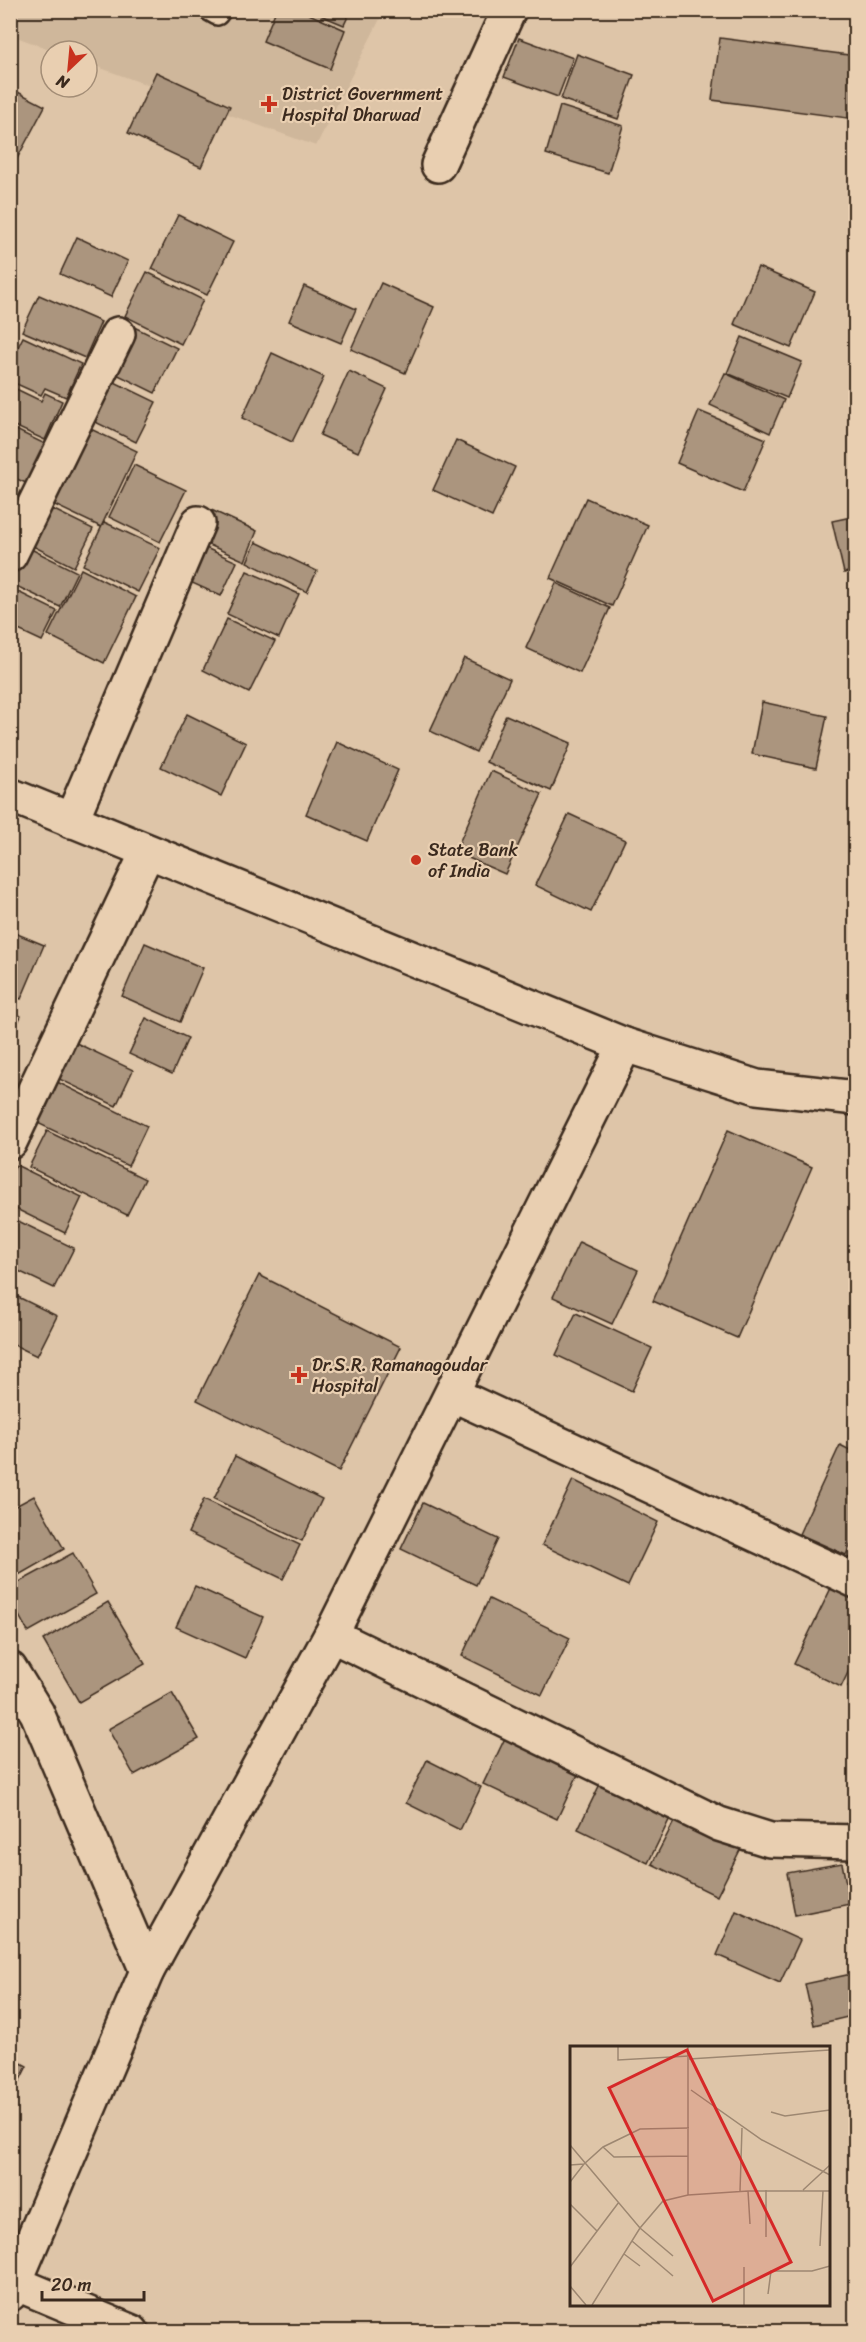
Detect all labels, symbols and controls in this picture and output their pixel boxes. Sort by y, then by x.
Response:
north arrow [39,39,99,99]
text: N [50,66,75,98]
place label: District Government Hospital Dharwad [282,78,443,131]
marker: District Government Hospital Dharwad [260,95,278,113]
place label: State Bank of India [428,834,518,887]
marker: State Bank of India [409,853,423,867]
place label: Dr.S.R. Ramanagoudar Hospital [312,1349,489,1402]
marker: Dr.S.R. Ramanagoudar Hospital [290,1366,308,1384]
inset map [570,2046,830,2306]
scale bar [42,2264,144,2302]
text: 20 m [51,2269,91,2301]

